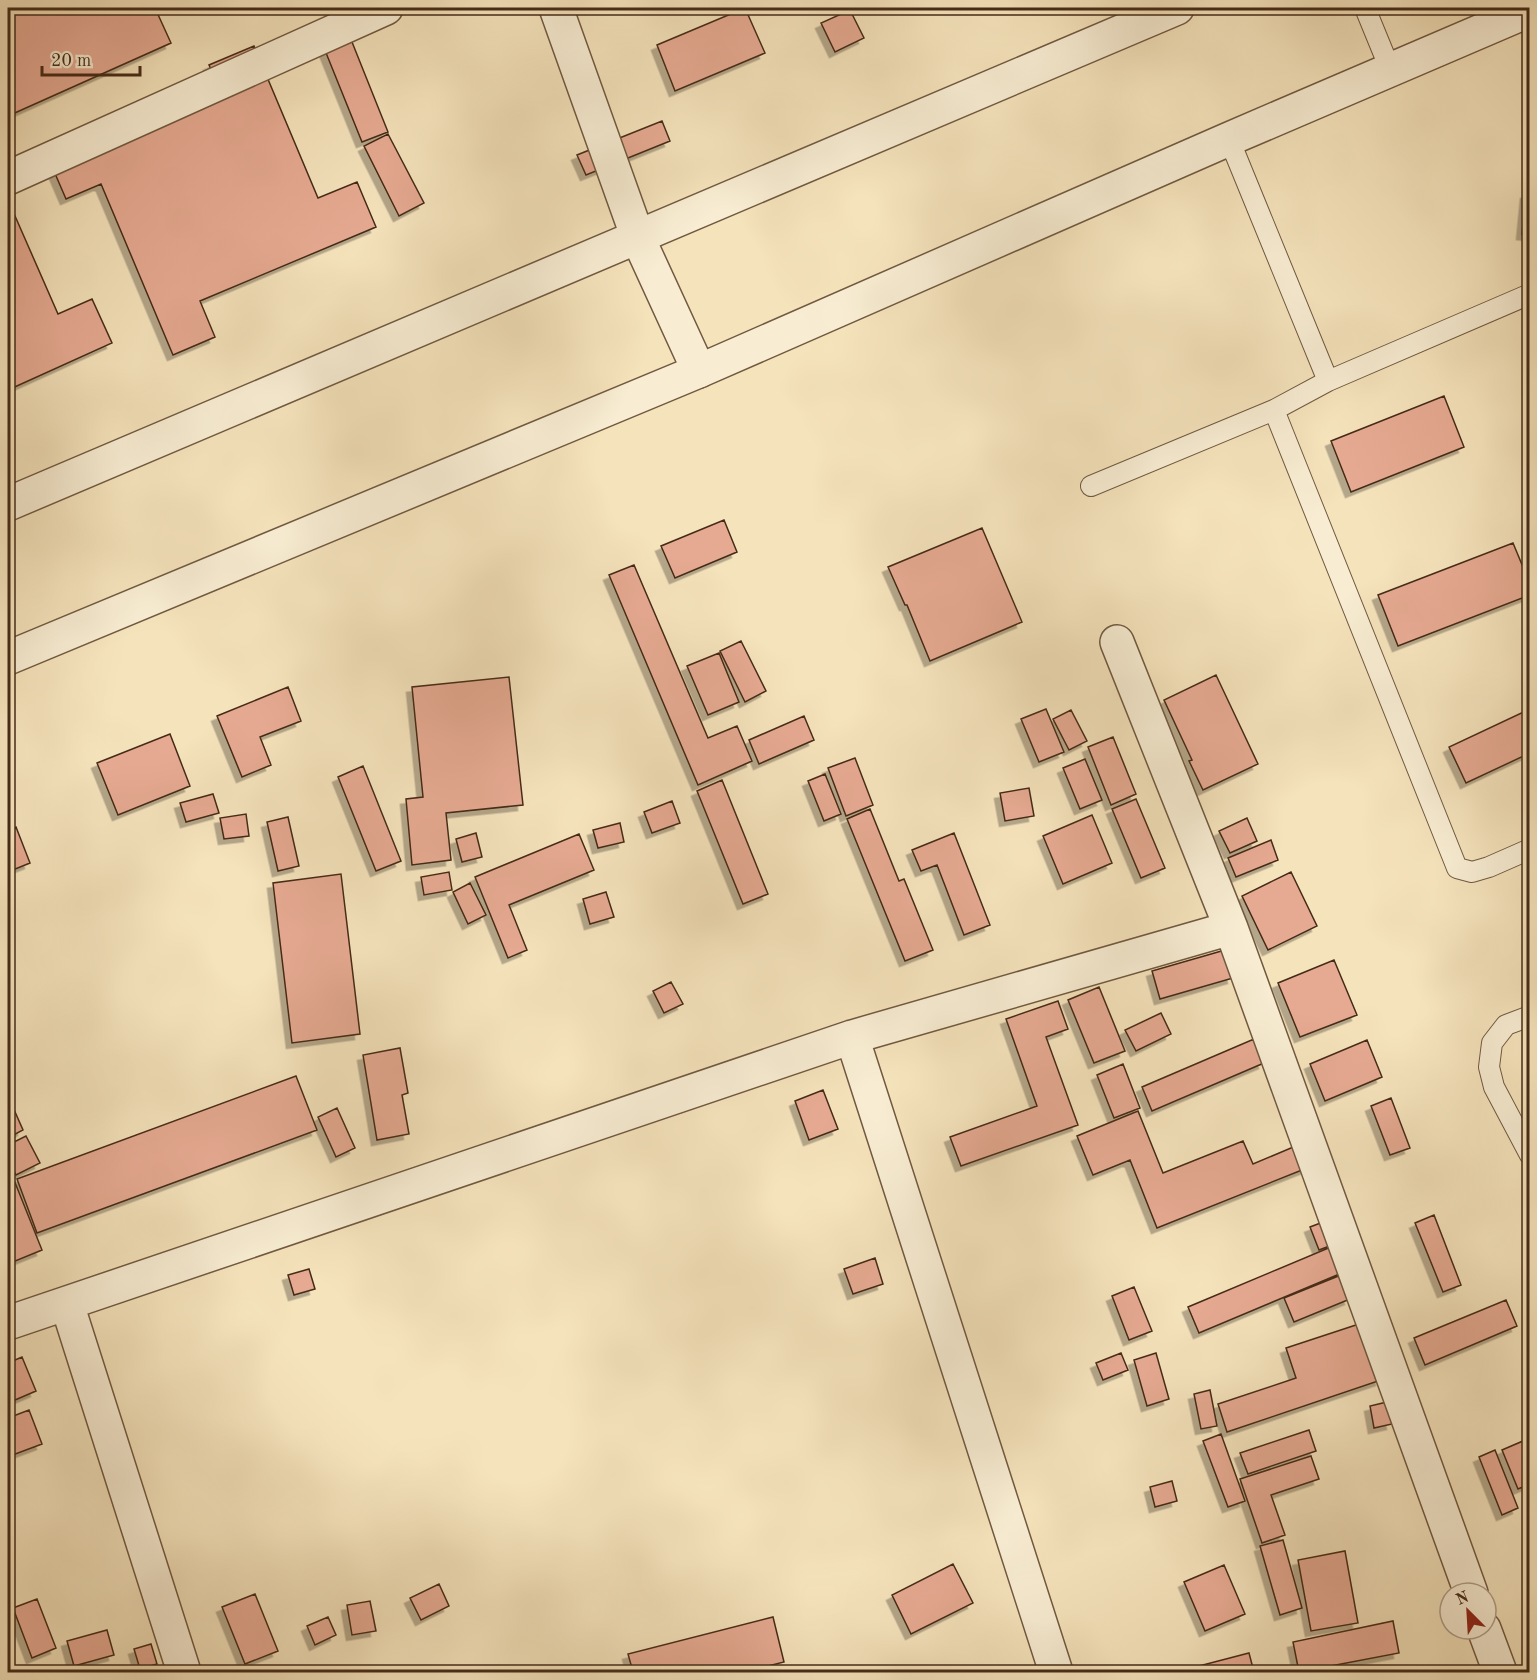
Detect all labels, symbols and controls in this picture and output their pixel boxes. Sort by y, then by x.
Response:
scale bar [42,39,140,77]
text: 20 m [51,52,91,70]
north arrow [1438,1581,1498,1641]
text: N [1454,1589,1472,1609]

